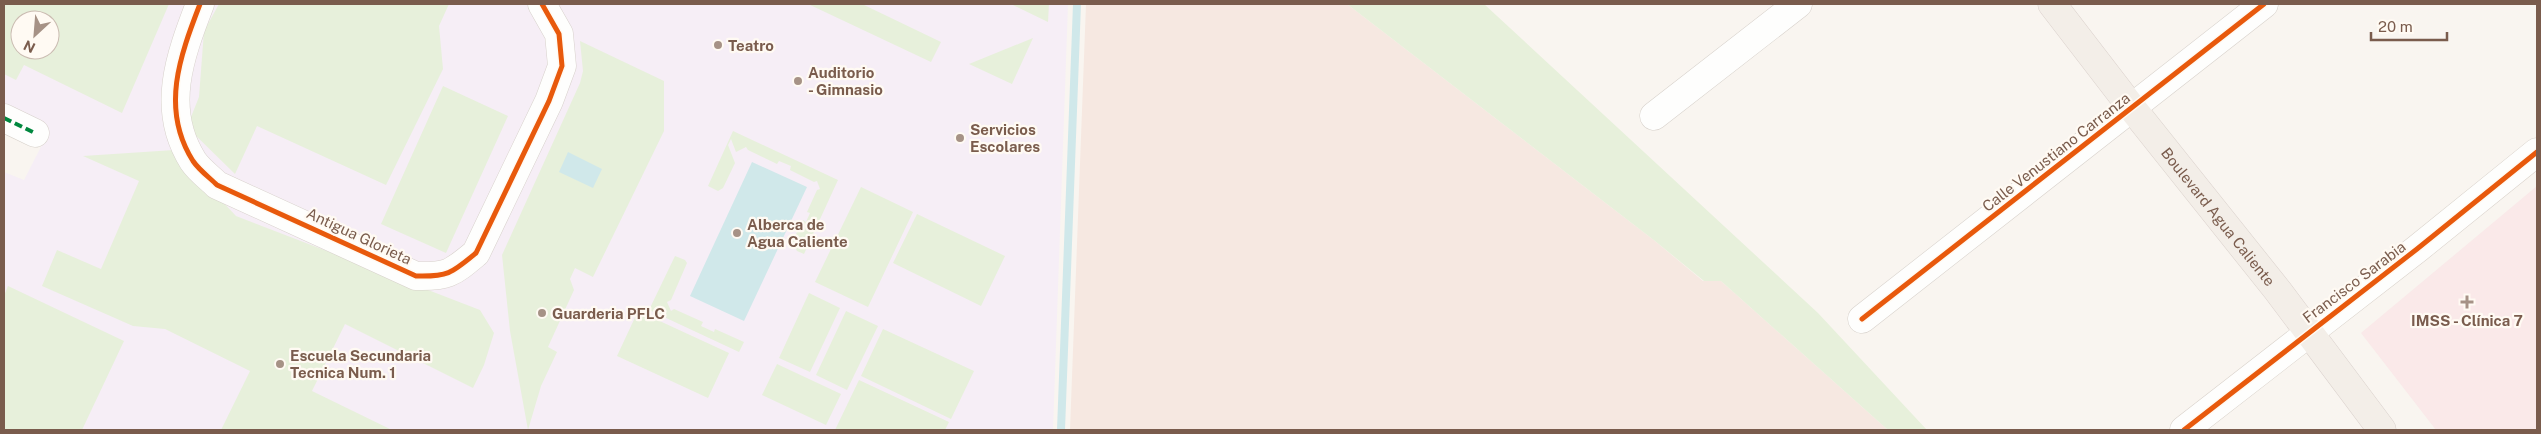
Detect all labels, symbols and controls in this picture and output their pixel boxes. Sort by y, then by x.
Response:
north arrow [10,10,60,60]
scale bar [2371,10,2447,42]
text: 20 m [2378,18,2413,35]
text: N [21,37,38,56]
place label: Teatro [728,37,774,54]
marker: Teatro [712,39,724,51]
place label: Auditorio - Gimnasio [808,64,883,98]
marker: Auditorio - Gimnasio [792,75,804,87]
street label: Calle Venustiano Carranza [1979,89,2133,215]
place label: Servicios Escolares [970,121,1040,155]
marker: Servicios Escolares [954,132,966,144]
street label: Boulevard Agua Caliente [2158,144,2279,289]
street label: Antigua Glorieta [304,204,414,268]
place label: Alberca de Agua Caliente [747,216,848,250]
marker: Alberca de Agua Caliente [731,227,743,239]
street label: Francisco Sarabia [2299,238,2409,326]
marker: IMSS - Clínica 7 [2460,295,2474,309]
place label: Guarderia PFLC [552,305,665,322]
marker: Guarderia PFLC [536,307,548,319]
place label: IMSS - Clínica 7 [2411,312,2523,329]
place label: Escuela Secundaria Tecnica Num. 1 [290,347,431,381]
marker: Escuela Secundaria Tecnica Num. 1 [274,358,286,370]

